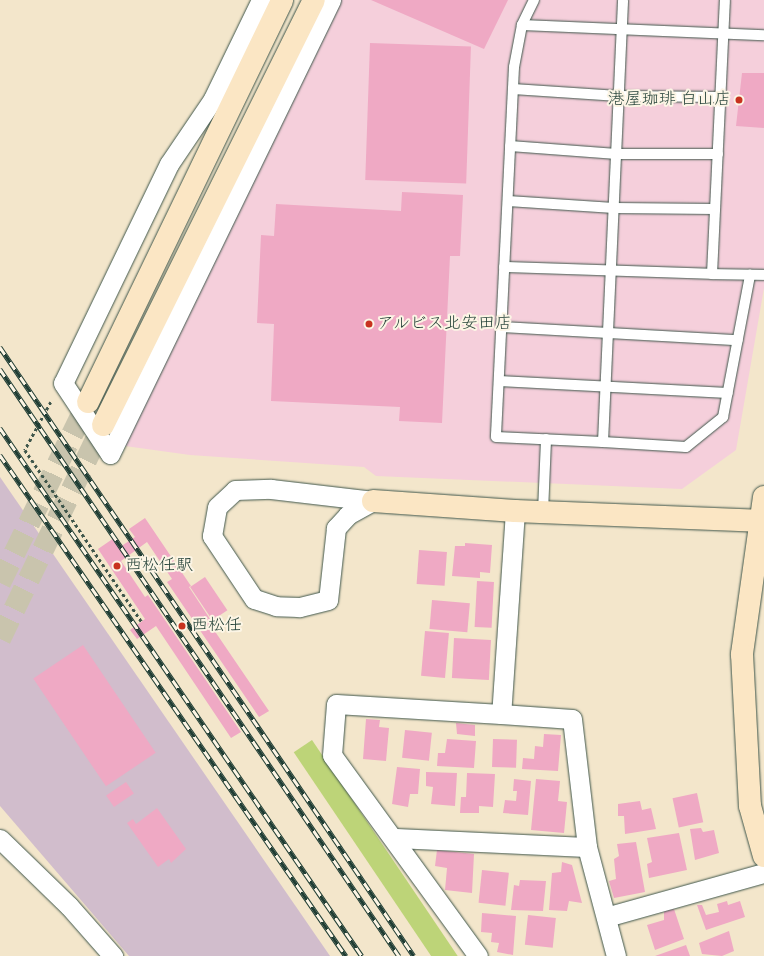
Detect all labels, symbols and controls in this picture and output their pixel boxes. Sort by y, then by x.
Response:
place label: 港屋珈琲 白山店 [608,90,731,110]
marker: 港屋珈琲 白山店 [734,95,744,105]
place label: アルビス北安田店 [377,314,513,334]
marker: アルビス北安田店 [364,319,374,329]
place label: 西松任駅 [125,556,193,576]
marker: 西松任駅 [112,561,122,571]
place label: 西松任 [191,616,242,636]
marker: 西松任 [176,620,188,632]

